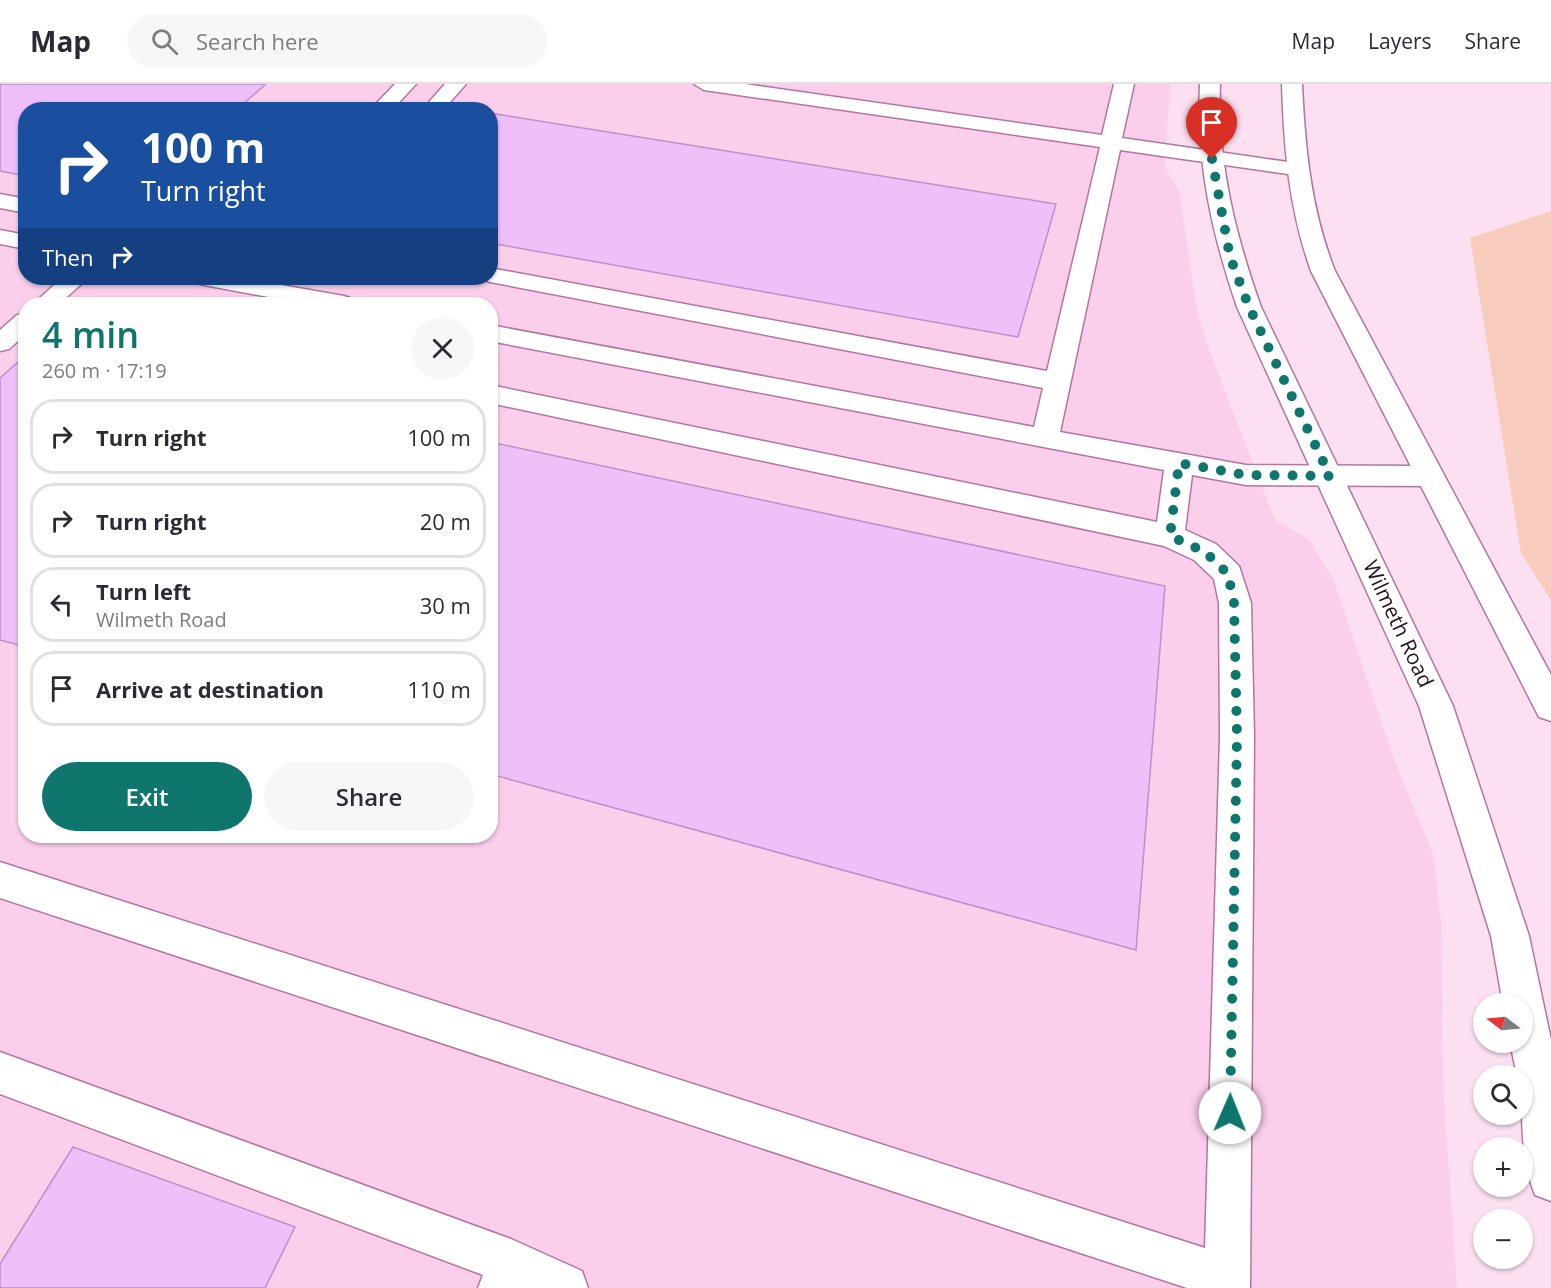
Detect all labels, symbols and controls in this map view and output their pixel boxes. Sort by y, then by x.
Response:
search box [127,14,547,68]
text: Map [30,22,91,60]
icon: search [148,25,181,58]
text: Search here [196,26,319,56]
text: Map [1292,27,1335,55]
text: Layers [1368,27,1432,55]
text: Share [1465,27,1521,55]
pin [1186,97,1237,159]
icon: arrive [1195,106,1228,139]
text: 100 m [141,118,265,175]
icon: right [42,126,120,204]
text: Turn right [141,172,266,209]
icon: right [105,240,138,273]
text: Then [42,242,93,272]
text: 4 min [42,310,139,359]
button: close [411,317,474,380]
text: 260 m · 17:19 [42,357,167,384]
icon: right [45,420,78,453]
text: Turn right [96,422,207,452]
text: 100 m [407,422,471,452]
icon: right [45,504,78,537]
text: Turn right [96,506,207,536]
text: 20 m [420,506,471,536]
street label: Wilmeth Road [1357,556,1441,692]
text: Turn left [96,576,191,606]
icon: left [45,588,78,621]
text: 30 m [420,590,471,620]
text: Wilmeth Road [96,606,227,633]
icon: arrive [45,672,78,705]
text: Arrive at destination [96,674,324,704]
text: 110 m [407,674,471,704]
button: Exit [42,762,252,831]
button: Share [264,762,474,831]
north arrow [1473,993,1533,1053]
map controls [1473,993,1533,1269]
button: search [1473,1065,1533,1125]
position arrow [1198,1081,1262,1145]
button: + [1473,1137,1533,1197]
button: − [1473,1209,1533,1269]

